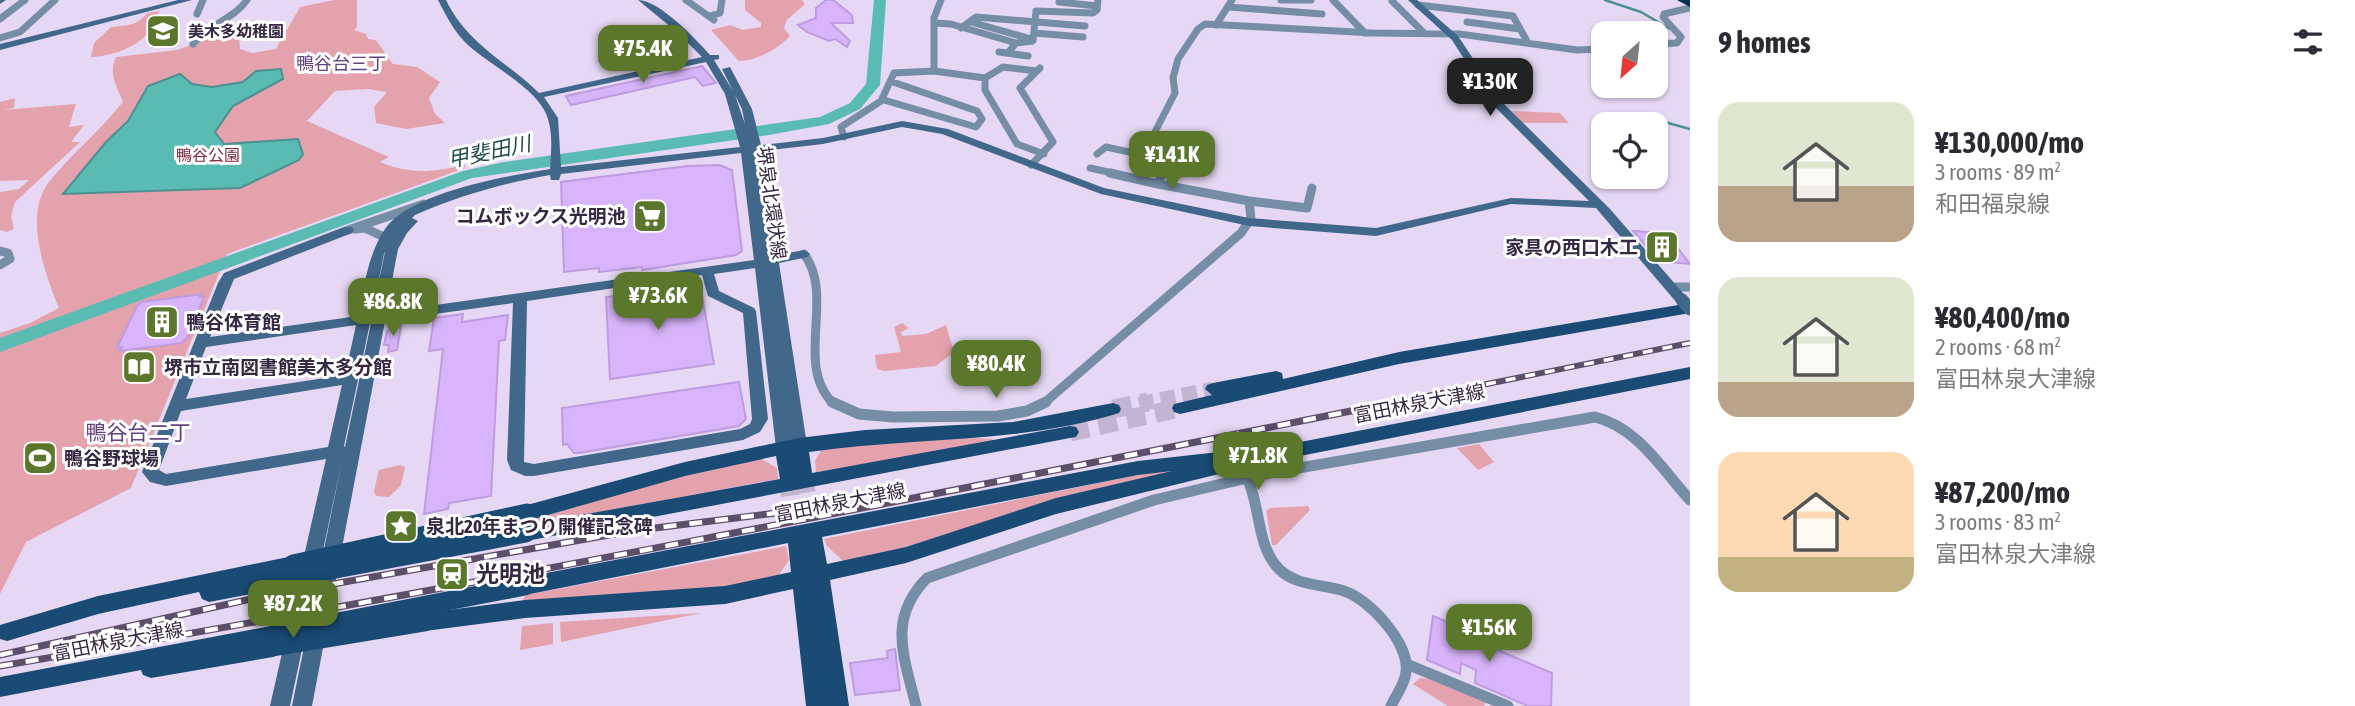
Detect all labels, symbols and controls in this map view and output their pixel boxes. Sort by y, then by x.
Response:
school or university icon: 美木多幼稚園 [144,12,182,50]
north arrow [1591,21,1668,98]
map controls [1591,21,1668,189]
place label: 美木多幼稚園 [188,22,284,40]
icon: filters [2289,23,2327,61]
pin: ¥75.4K [586,25,700,85]
text: 9 homes [1718,25,1811,59]
text: ¥75.4K [614,35,672,61]
district label: 鴨谷台三丁 [296,53,386,74]
pin: ¥130K [1441,58,1539,118]
text: ¥130K [1463,68,1517,94]
button: locate [1591,112,1668,189]
text: ¥130,000/mo [1935,125,2084,159]
water label: 甲斐田川 [445,130,535,171]
icon: home [1774,130,1858,214]
pin: ¥141K [1123,132,1221,191]
text: ¥141K [1145,141,1199,167]
street label: 堺泉北環状線 [753,145,791,261]
park label: 鴨谷公園 [176,146,240,164]
text: 3 rooms · 89 m² [1935,159,2061,185]
text: 和田福泉線 [1935,191,2050,217]
supermarket icon: コムボックス光明池 [631,197,669,235]
place label: コムボックス光明池 [456,205,626,227]
building icon: 家具の西口木工 [1643,228,1681,266]
place label: 家具の西口木工 [1505,236,1638,258]
pin: ¥73.6K [601,272,715,332]
pin: ¥86.8K [336,278,450,338]
text: ¥73.6K [629,282,687,308]
text: ¥86.8K [364,288,422,314]
text: ¥80,400/mo [1935,300,2070,334]
building icon: 鴨谷体育館 [143,303,181,341]
icon: home [1774,305,1858,389]
place label: 鴨谷体育館 [186,311,281,333]
text: 2 rooms · 68 m² [1935,334,2061,360]
pin: ¥80.4K [939,340,1053,400]
library icon: 堺市立南図書館美木多分館 [120,348,158,386]
text: ¥80.4K [967,350,1025,376]
place label: 堺市立南図書館美木多分館 [164,356,392,378]
text: 富田林泉大津線 [1935,366,2096,392]
street label: 富田林泉大津線 [1352,380,1486,426]
district label: 鴨谷台二丁 [86,420,191,444]
pin: ¥71.8K [1201,433,1315,492]
sports icon: 鴨谷野球場 [21,439,59,477]
text: ¥71.8K [1229,442,1287,468]
place label: 鴨谷野球場 [64,447,159,469]
text: ¥87,200/mo [1935,475,2070,509]
street label: 富田林泉大津線 [773,479,907,525]
icon: home [1774,480,1858,564]
place icon: 泉北20年まつり開催記念碑 [382,507,420,545]
text: 3 rooms · 83 m² [1935,509,2061,535]
place label: 泉北20年まつり開催記念碑 [426,515,653,537]
text: 富田林泉大津線 [1935,541,2096,567]
station icon: 光明池 [433,555,471,593]
place label: 光明池 [476,561,545,587]
pin: ¥87.2K [236,580,350,640]
text: ¥87.2K [264,590,322,616]
pin: ¥156K [1440,604,1538,664]
text: ¥156K [1462,614,1516,640]
street label: 富田林泉大津線 [51,618,185,664]

